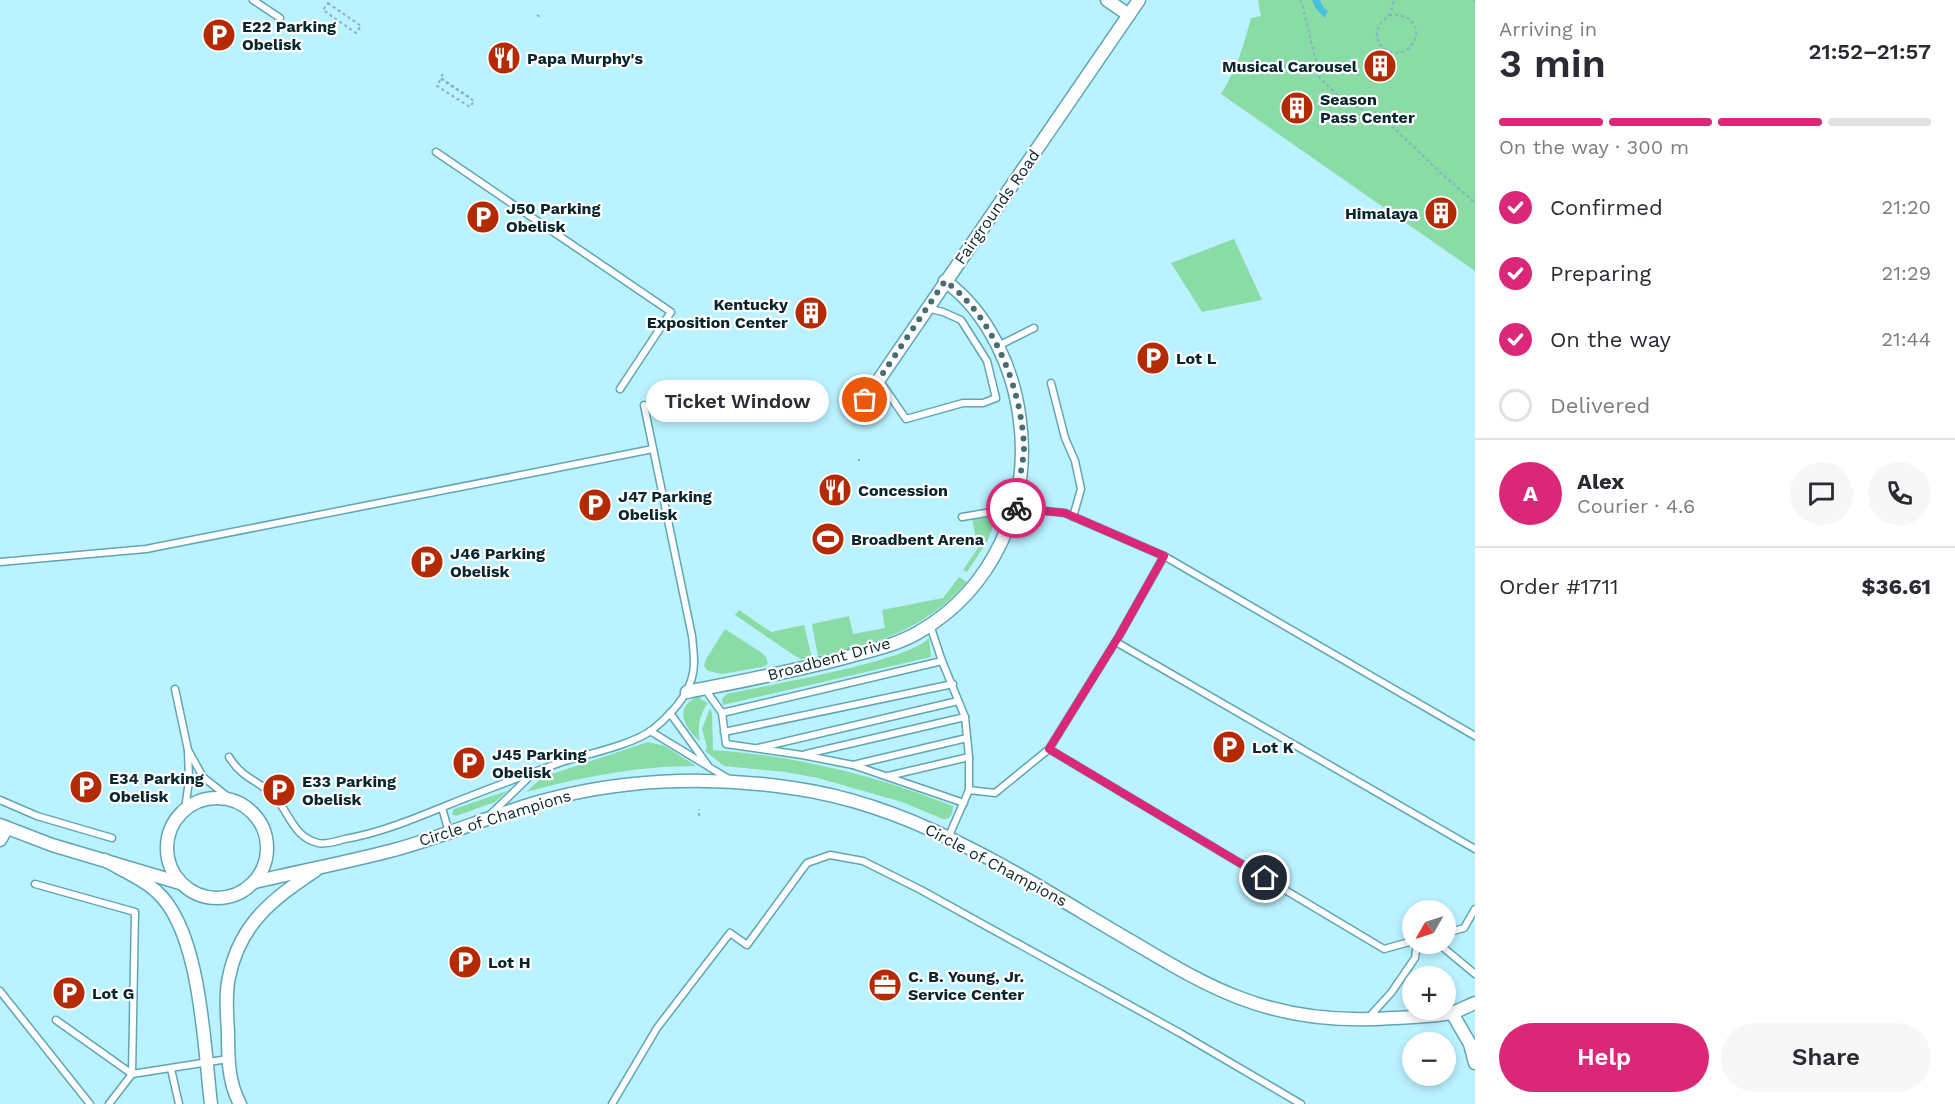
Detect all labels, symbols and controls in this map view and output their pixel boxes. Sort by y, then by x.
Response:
parking icon: E22 Parking Obelisk [201,17,237,53]
place label: E22 Parking Obelisk [242,17,336,54]
text: Arriving in [1499,17,1597,41]
text: 21:52–21:57 [1809,39,1931,64]
restaurant icon: Papa Murphy's [486,40,522,76]
text: 3 min [1499,41,1606,86]
building icon: Musical Carousel [1362,48,1398,84]
place label: Papa Murphy's [527,49,643,68]
place label: Musical Carousel [1222,57,1358,76]
building icon: Season Pass Center [1279,90,1315,126]
place label: Season Pass Center [1320,90,1415,127]
text: On the way · 300 m [1499,135,1689,159]
street label: Fairgrounds Road [950,146,1044,268]
icon: check [1499,191,1532,224]
building icon: Himalaya [1423,195,1459,231]
text: Confirmed [1550,195,1663,220]
text: 21:20 [1882,195,1931,219]
parking icon: J50 Parking Obelisk [465,199,501,235]
place label: J50 Parking Obelisk [506,199,600,236]
place label: Himalaya [1345,204,1419,223]
icon: check [1499,257,1532,290]
text: Preparing [1550,261,1651,286]
text: 21:29 [1882,261,1931,285]
place label: Kentucky Exposition Center [647,295,789,332]
building icon: Kentucky Exposition Center [793,295,829,331]
icon: check [1499,323,1532,356]
text: On the way [1550,327,1671,352]
text: 21:44 [1881,327,1931,351]
parking icon: Lot L [1135,340,1171,376]
place label: Lot L [1176,349,1217,368]
pin [839,374,890,425]
callout: Ticket Window [646,379,829,421]
icon: bag [848,383,881,416]
text: Ticket Window [664,389,811,413]
text: Delivered [1550,393,1650,418]
button: chat [1790,462,1853,525]
button: phone [1868,462,1931,525]
text: Alex [1577,469,1624,494]
restaurant icon: Concession [817,472,853,508]
courier [986,478,1046,538]
place label: Concession [858,481,948,500]
text: A [1523,481,1538,506]
parking icon: J47 Parking Obelisk [577,487,613,523]
place label: J47 Parking Obelisk [618,487,712,524]
icon: bike [1000,492,1033,525]
text: Courier · 4.6 [1577,494,1695,518]
sports icon: Broadbent Arena [810,521,846,557]
place label: Broadbent Arena [851,530,985,549]
parking icon: J46 Parking Obelisk [409,544,445,580]
place label: J46 Parking Obelisk [450,544,545,581]
text: Order #1711 [1499,574,1619,599]
text: $36.61 [1861,574,1931,599]
street label: Broadbent Drive [765,633,893,685]
parking icon: Lot K [1211,729,1247,765]
place label: Lot K [1252,738,1294,757]
parking icon: J45 Parking Obelisk [451,745,487,781]
place label: J45 Parking Obelisk [492,745,586,782]
parking icon: E34 Parking Obelisk [68,769,104,805]
place label: E34 Parking Obelisk [109,769,204,806]
parking icon: E33 Parking Obelisk [261,772,297,808]
place label: E33 Parking Obelisk [302,772,396,809]
street label: Circle of Champions [417,786,573,850]
street label: Circle of Champions [922,820,1070,910]
pin [1239,852,1290,903]
icon: home [1248,861,1281,894]
north arrow [1402,900,1456,954]
map controls [1402,900,1456,1086]
parking icon: Lot H [447,944,483,980]
place label: Lot H [488,953,531,972]
button: + [1402,966,1456,1020]
office icon: C. B. Young, Jr. Service Center [867,967,903,1003]
place label: C. B. Young, Jr. Service Center [908,967,1024,1004]
parking icon: Lot G [51,975,87,1011]
place label: Lot G [92,984,134,1003]
button: Help [1499,1023,1709,1092]
button: Share [1721,1023,1931,1092]
button: − [1402,1032,1456,1086]

